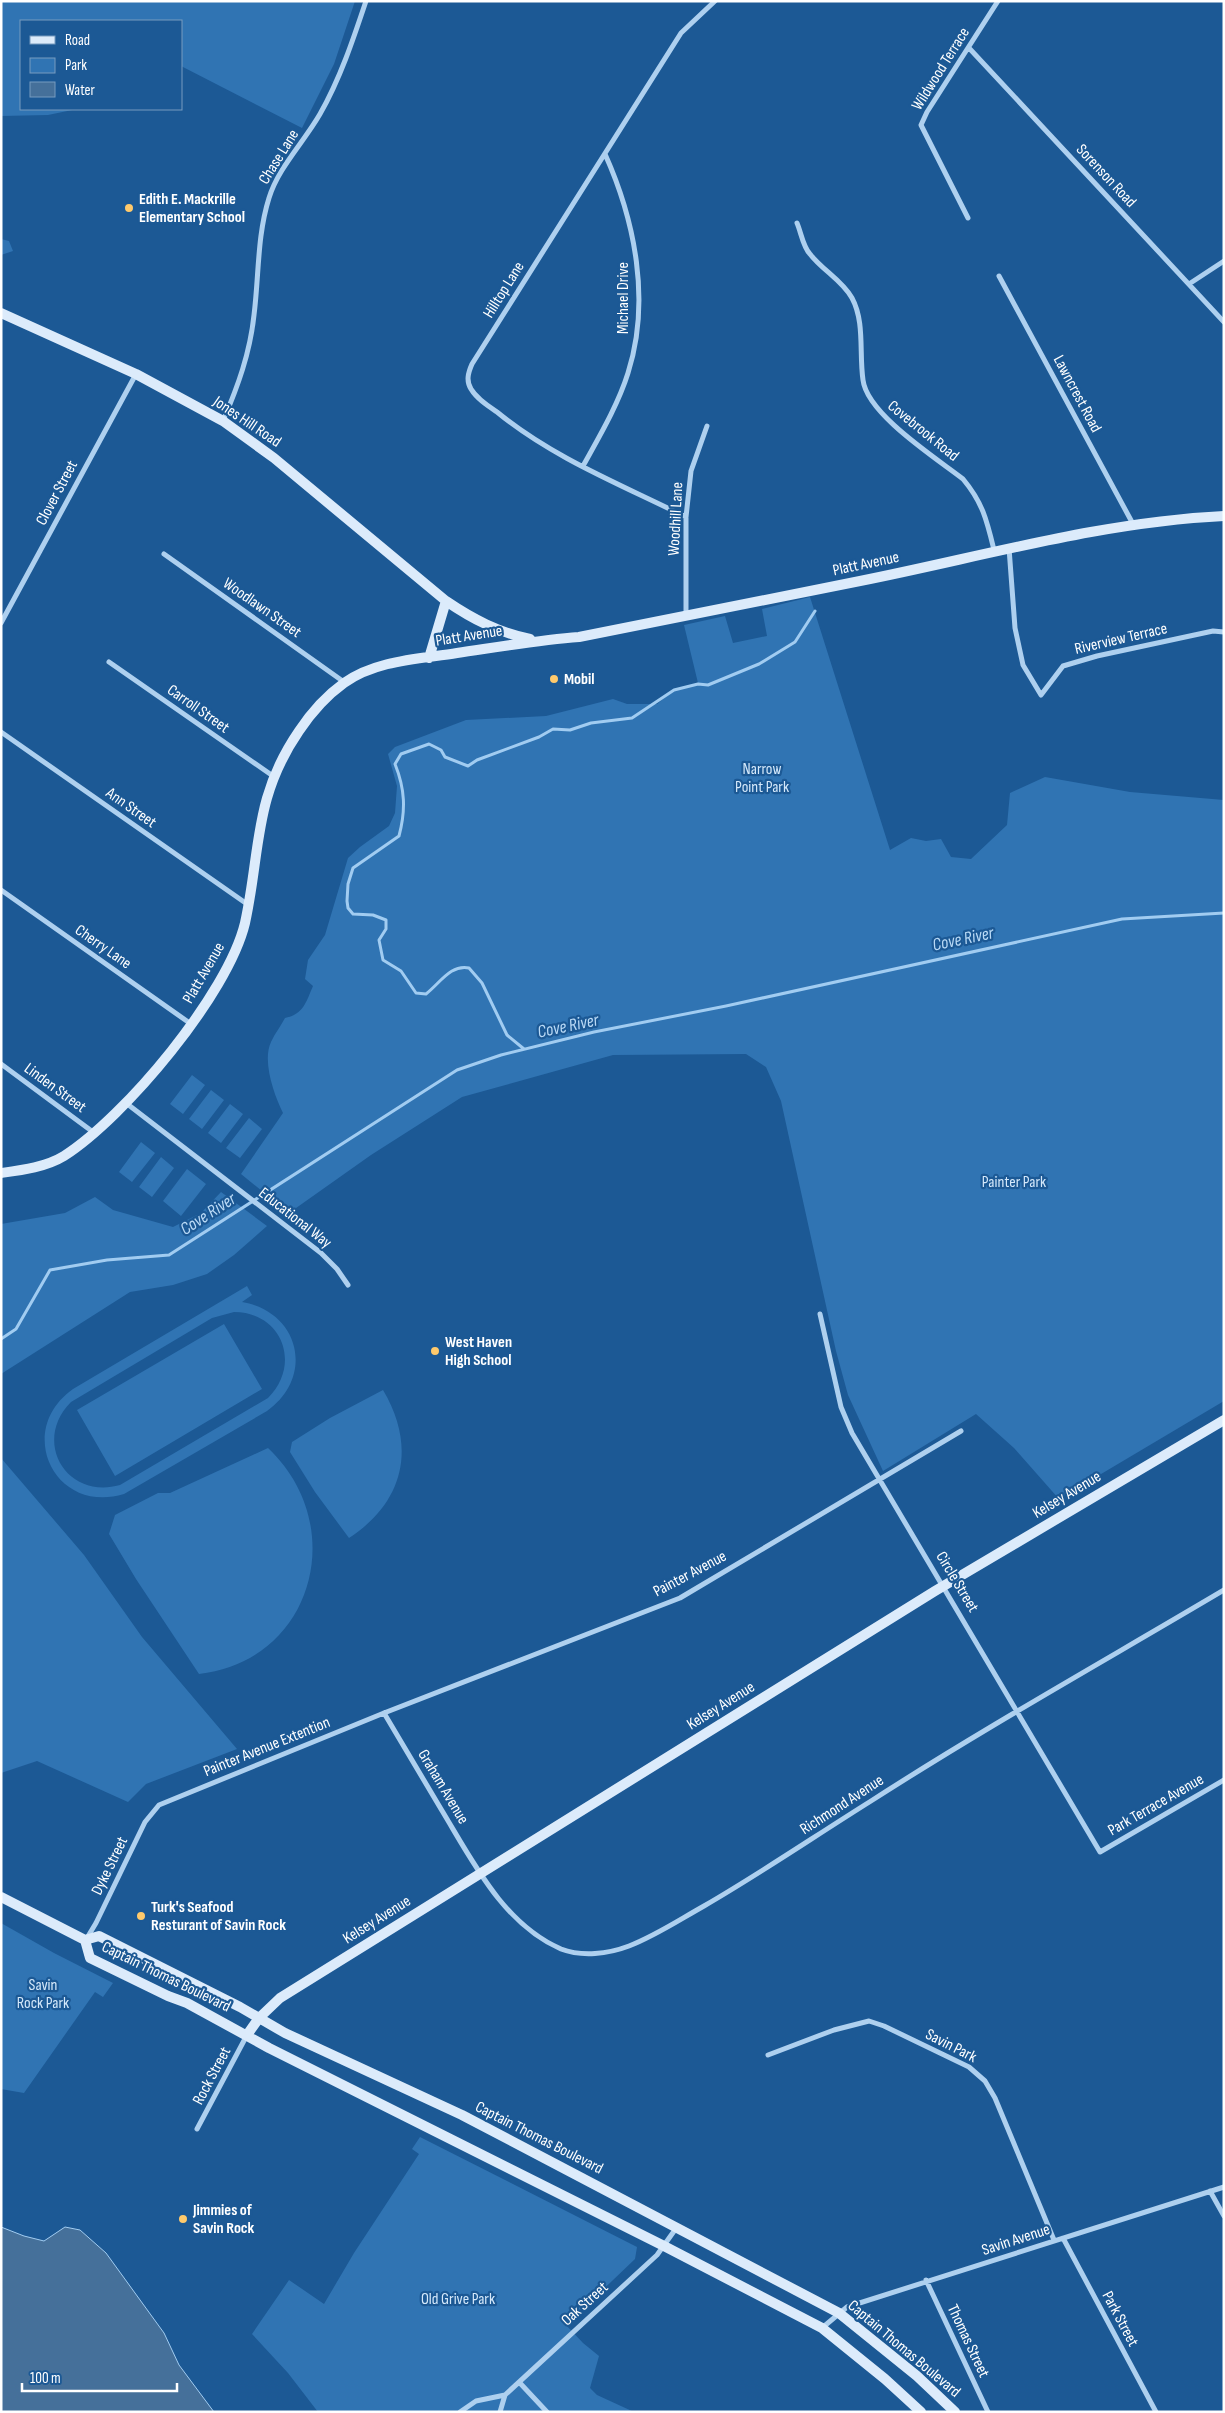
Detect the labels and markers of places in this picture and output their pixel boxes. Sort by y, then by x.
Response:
place label: Edith E. Mackrille Elementary School [139,190,245,227]
marker: Edith E. Mackrille Elementary School [123,202,135,214]
place label: Mobil [564,670,595,689]
marker: Mobil [548,673,560,685]
place label: West Haven High School [445,1333,512,1370]
marker: West Haven High School [429,1345,441,1357]
place label: Turk's Seafood Resturant of Savin Rock [151,1898,286,1935]
marker: Turk's Seafood Resturant of Savin Rock [135,1910,147,1922]
place label: Jimmies of Savin Rock [192,2201,255,2238]
marker: Jimmies of Savin Rock [177,2213,189,2225]

